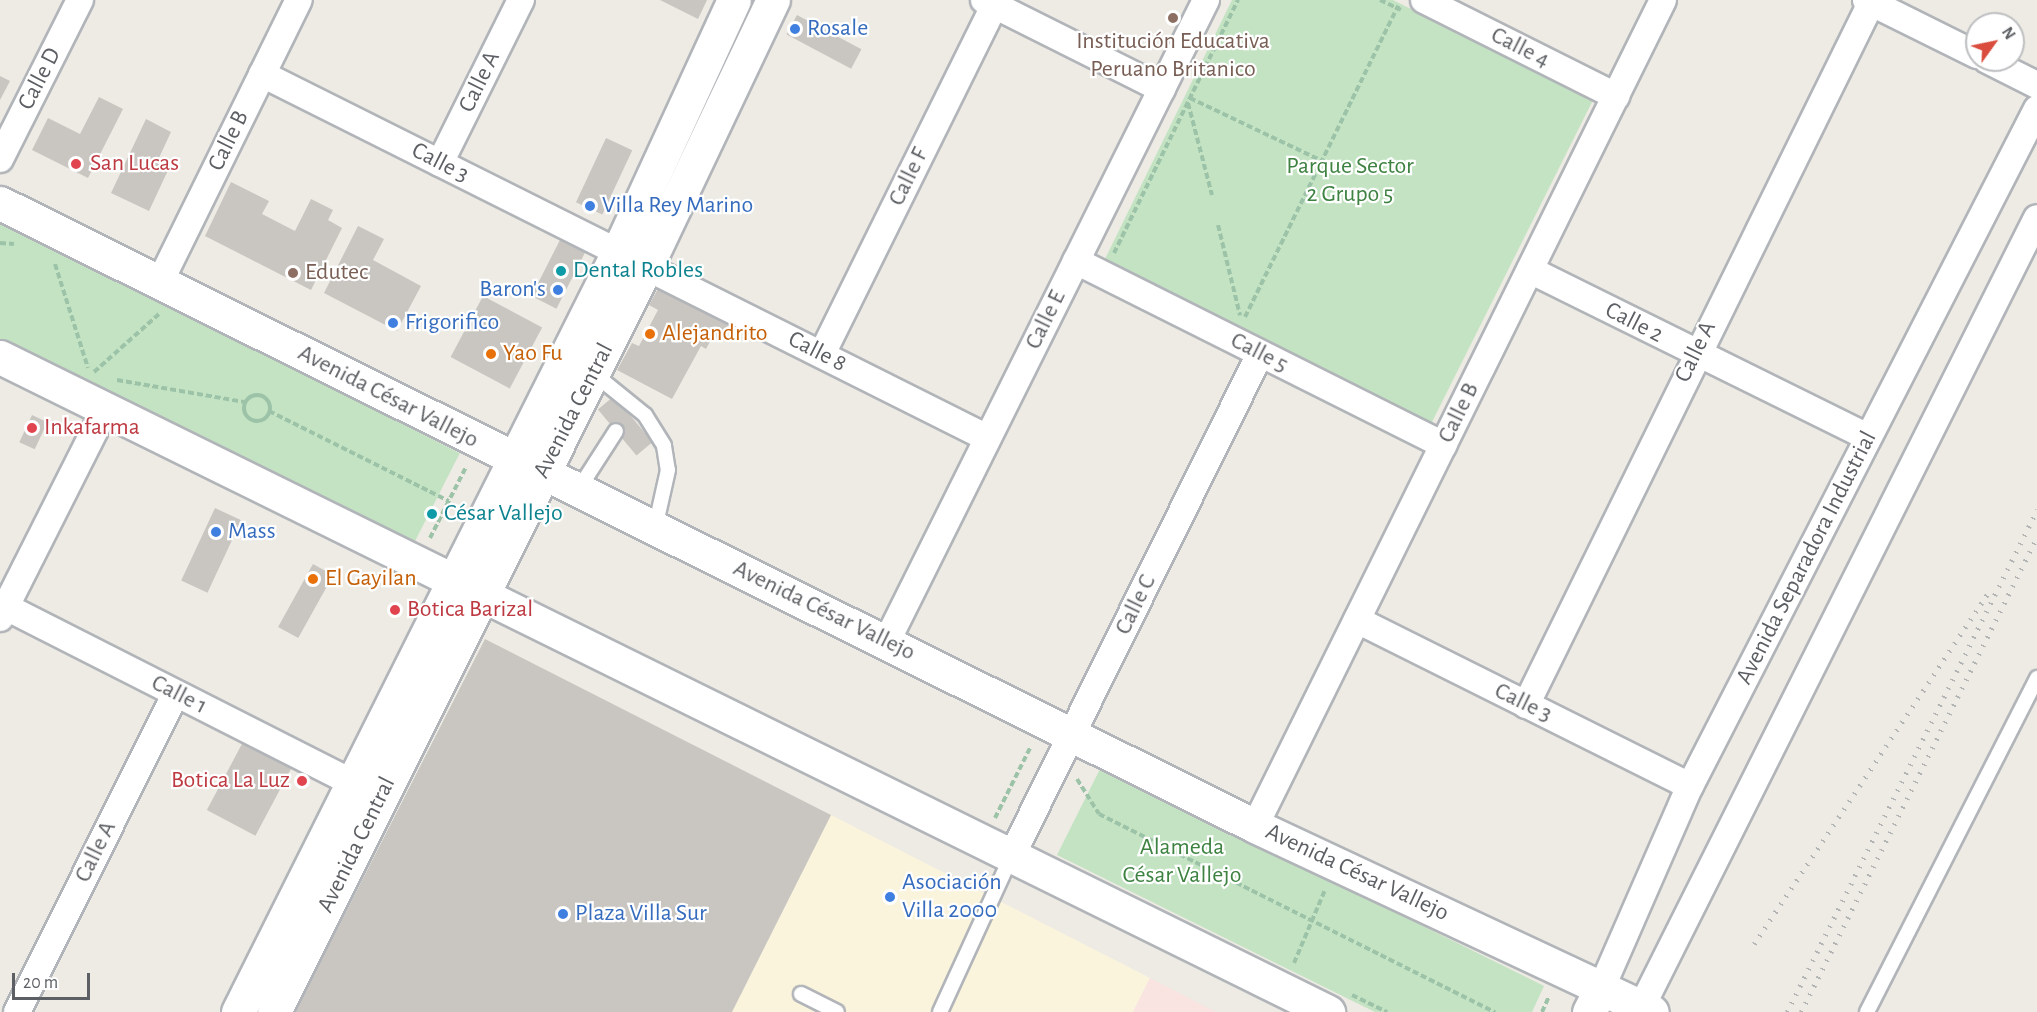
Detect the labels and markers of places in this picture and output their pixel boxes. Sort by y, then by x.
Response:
marker: Institución Educativa Peruano Britanico [1166,11,1180,25]
place label: Rosale [807,15,868,43]
marker: Rosale [788,22,802,36]
place label: Institución Educativa Peruano Britanico [1076,28,1270,84]
place label: San Lucas [90,150,179,178]
marker: San Lucas [67,155,85,173]
place label: Villa Rey Marino [602,192,753,220]
marker: Villa Rey Marino [583,199,597,213]
place label: Dental Robles [573,257,703,285]
place label: Edutec [305,259,368,287]
marker: Dental Robles [554,264,568,278]
marker: Edutec [286,266,300,280]
place label: Baron's [479,276,546,304]
marker: Baron's [551,283,565,297]
place label: Frigorifico [405,309,499,337]
marker: Frigorifico [386,316,400,330]
place label: Alejandrito [662,320,768,348]
marker: Alejandrito [643,327,657,341]
place label: Yao Fu [503,340,562,368]
marker: Yao Fu [484,347,498,361]
place label: Inkafarma [44,414,140,442]
marker: Inkafarma [25,421,39,435]
place label: César Vallejo [444,500,563,528]
marker: César Vallejo [425,507,439,521]
place label: Mass [228,518,276,546]
marker: Mass [209,525,223,539]
place label: El Gayilan [325,565,417,593]
marker: El Gayilan [306,572,320,586]
place label: Botica Barizal [407,596,533,624]
marker: Botica Barizal [388,603,402,617]
place label: Botica La Luz [171,767,290,795]
marker: Botica La Luz [295,774,309,788]
place label: Asociación Villa 2000 [902,869,1002,925]
marker: Asociación Villa 2000 [883,890,897,904]
place label: Plaza Villa Sur [575,900,707,928]
marker: Plaza Villa Sur [556,907,570,921]

